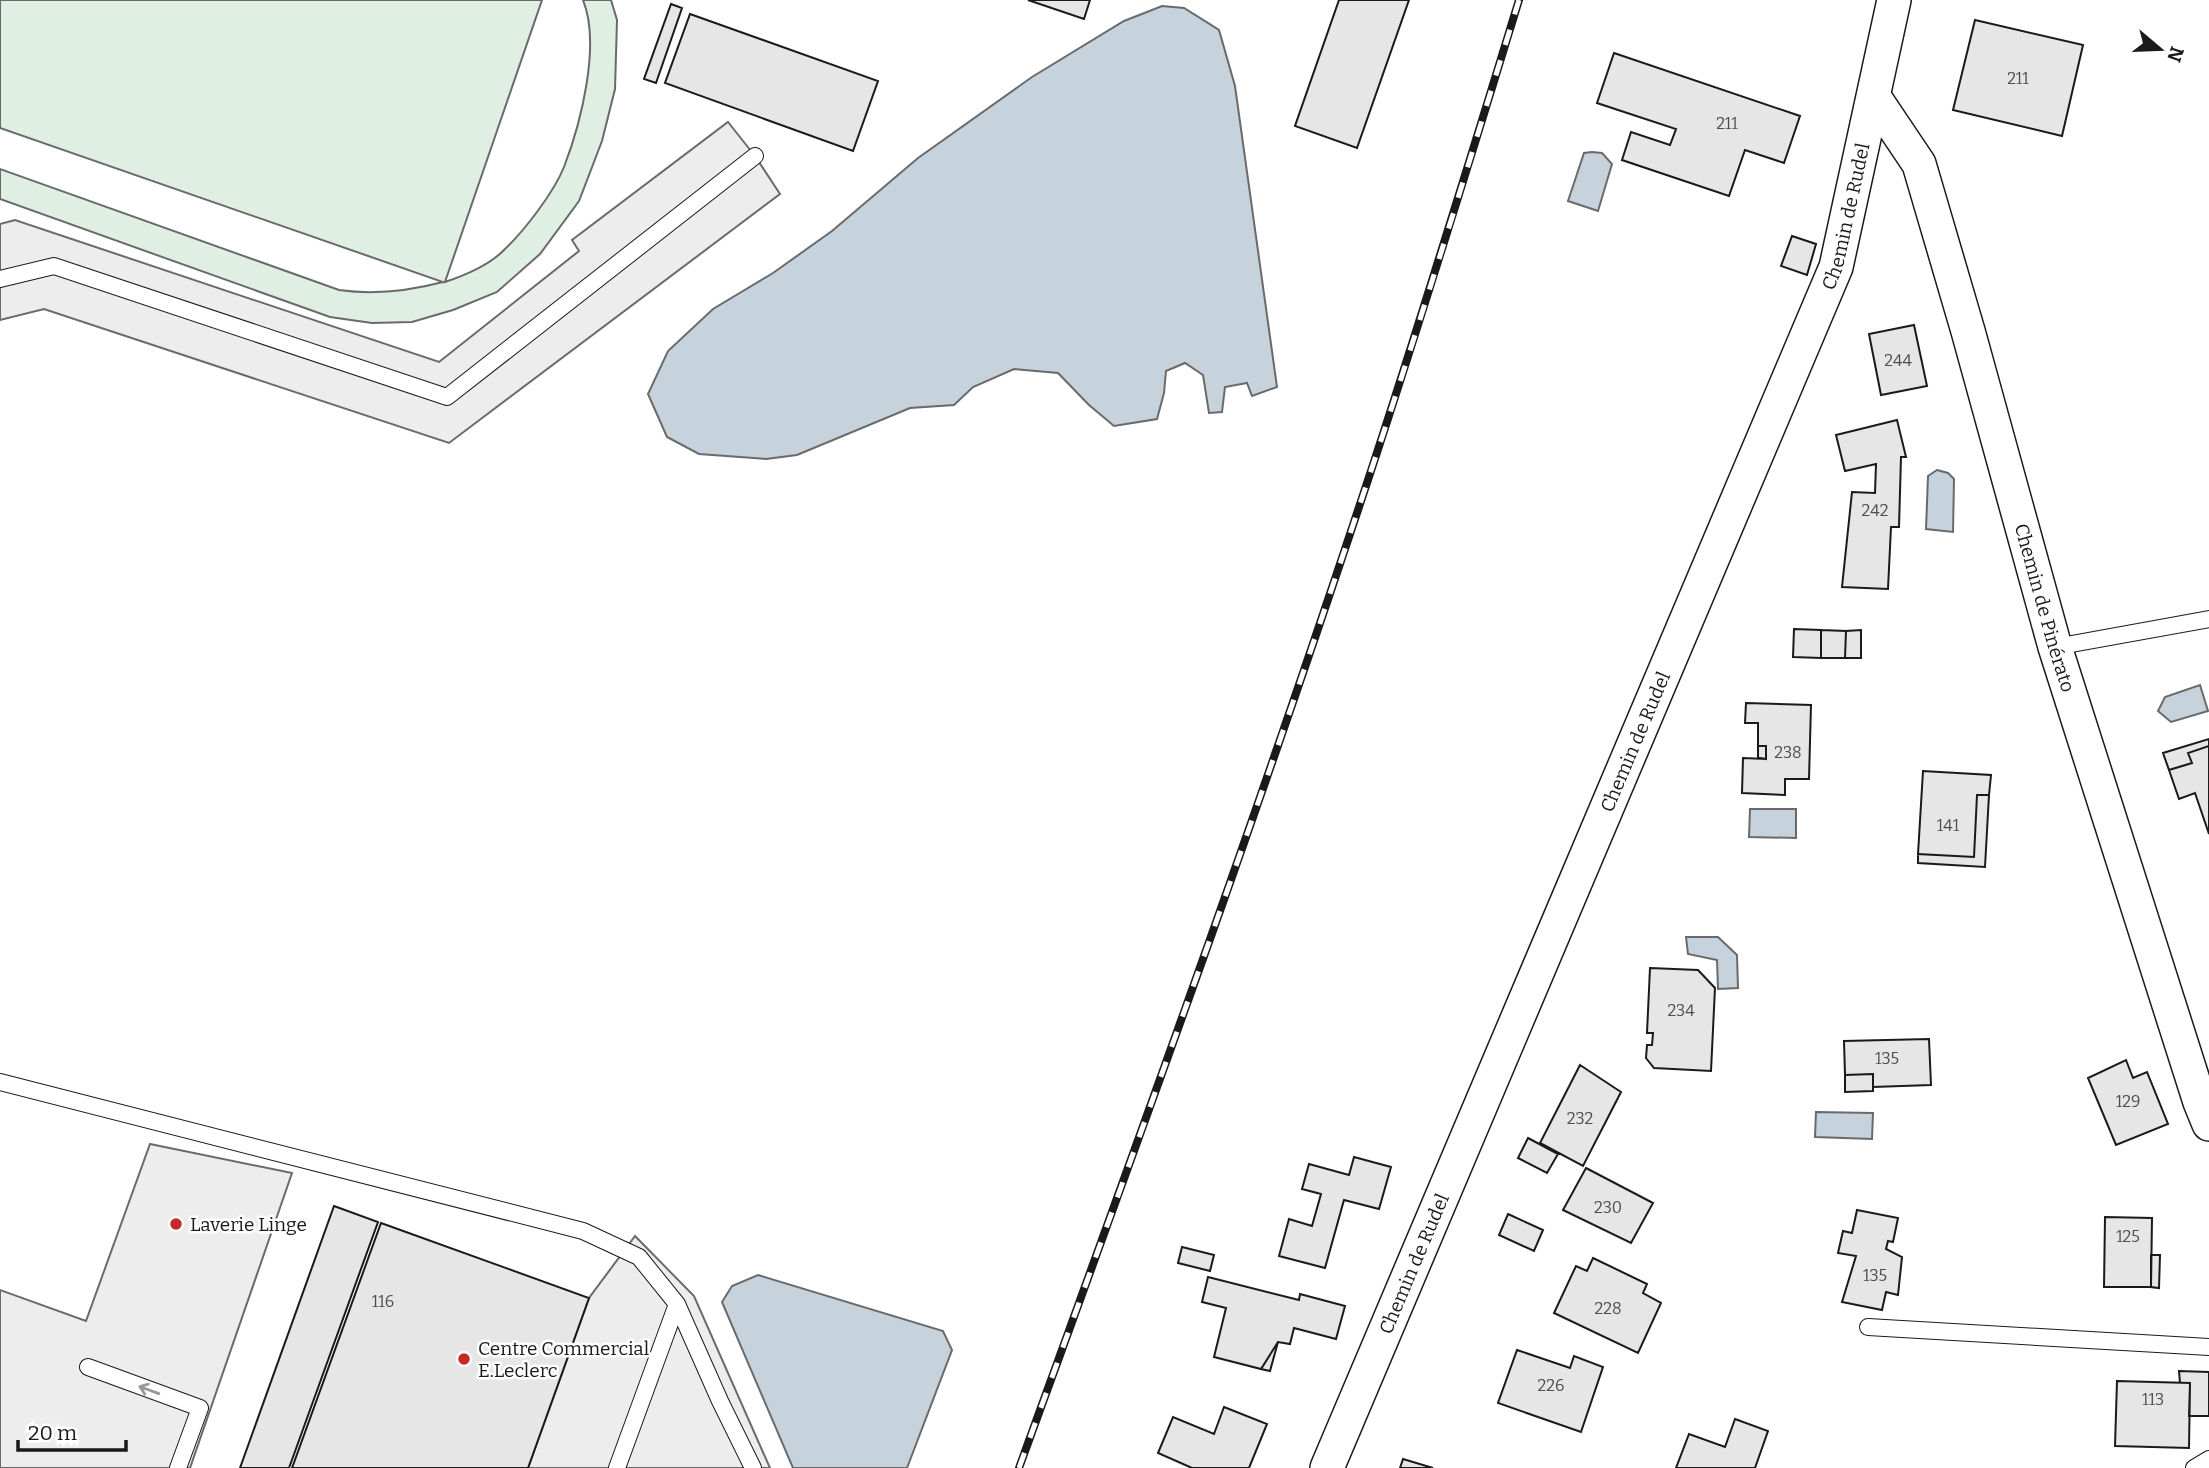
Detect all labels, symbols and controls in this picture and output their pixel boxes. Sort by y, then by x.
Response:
north arrow [2125,14,2195,84]
text: N [2162,44,2189,65]
house number: 211 [2007,69,2029,88]
house number: 211 [1716,114,1738,133]
street label: Chemin de Rudel [1816,141,1874,293]
house number: 244 [1884,351,1912,370]
house number: 242 [1862,501,1888,520]
street label: Chemin de Pinérato [2010,521,2080,695]
street label: Chemin de Rudel [1595,668,1675,815]
house number: 238 [1774,743,1802,762]
house number: 141 [1937,816,1960,835]
house number: 234 [1667,1001,1695,1020]
house number: 135 [1875,1049,1899,1068]
house number: 129 [2116,1092,2140,1111]
house number: 232 [1567,1109,1593,1128]
street label: Chemin de Rudel [1374,1190,1454,1337]
house number: 230 [1594,1198,1622,1217]
place label: Laverie Linge [190,1213,307,1236]
marker: Laverie Linge [168,1216,184,1232]
house number: 125 [2116,1227,2140,1246]
house number: 135 [1863,1266,1887,1285]
house number: 116 [372,1292,394,1311]
house number: 228 [1594,1299,1622,1318]
place label: Centre Commercial E.Leclerc [478,1337,649,1382]
marker: Centre Commercial E.Leclerc [456,1351,472,1367]
house number: 226 [1538,1376,1564,1395]
one-way arrow [139,1382,161,1395]
house number: 113 [2142,1390,2164,1409]
scale bar [18,1408,126,1452]
text: 20 m [28,1420,77,1446]

